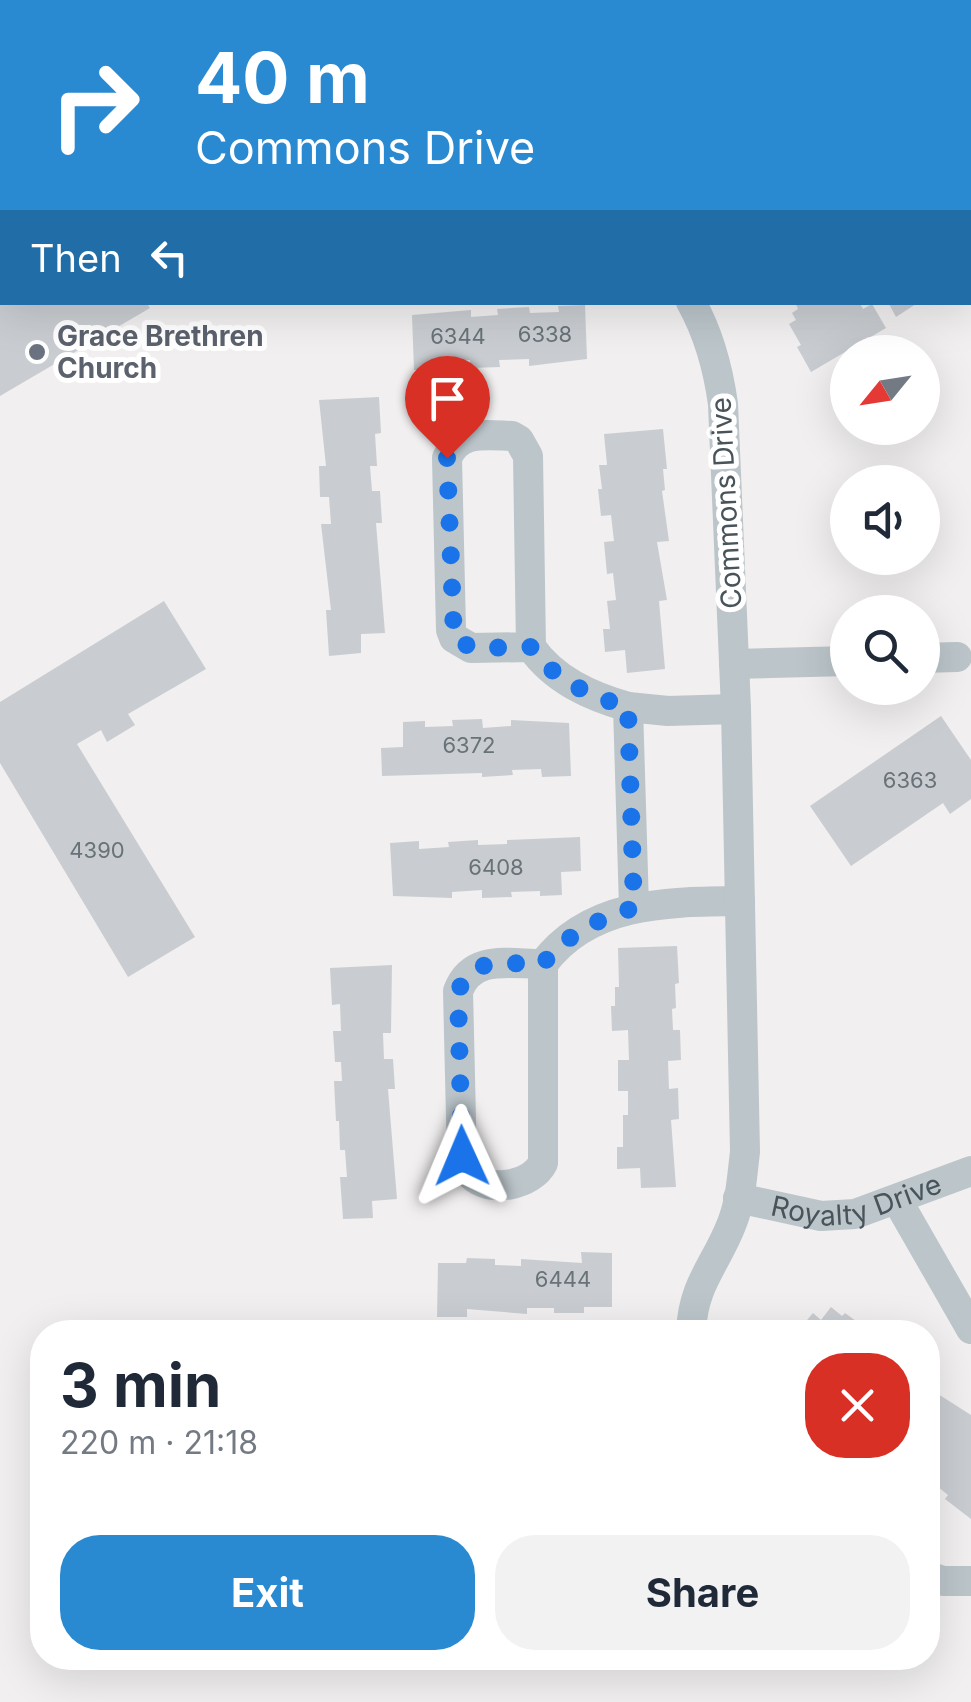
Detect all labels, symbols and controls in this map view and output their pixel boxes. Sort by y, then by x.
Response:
text: 40 m [195,35,370,120]
icon: right [30,40,160,170]
text: Commons Drive [195,120,535,175]
icon: left [142,230,197,285]
text: Then [30,235,122,281]
place label: Grace Brethren Church [57,319,264,385]
house number: 6338 [518,321,572,347]
house number: 6344 [430,323,486,349]
north arrow [830,335,940,445]
map controls [830,335,940,705]
marker: Grace Brethren Church [26,341,48,363]
pin [405,356,490,459]
icon: arrive [420,371,475,426]
street label: Commons Drive [703,396,749,610]
button: sound [830,465,940,575]
button: search [830,595,940,705]
house number: 6372 [442,732,496,758]
house number: 6363 [883,767,937,793]
house number: 4390 [69,837,125,863]
house number: 6408 [468,854,524,880]
position arrow [410,1104,514,1208]
street label: Royalty Drive [768,1167,946,1233]
house number: 6444 [535,1266,591,1292]
text: 3 min [60,1349,221,1421]
button: close [805,1353,910,1458]
text: 220 m · 21:18 [60,1423,258,1462]
button: Exit [60,1535,475,1650]
button: Share [495,1535,910,1650]

